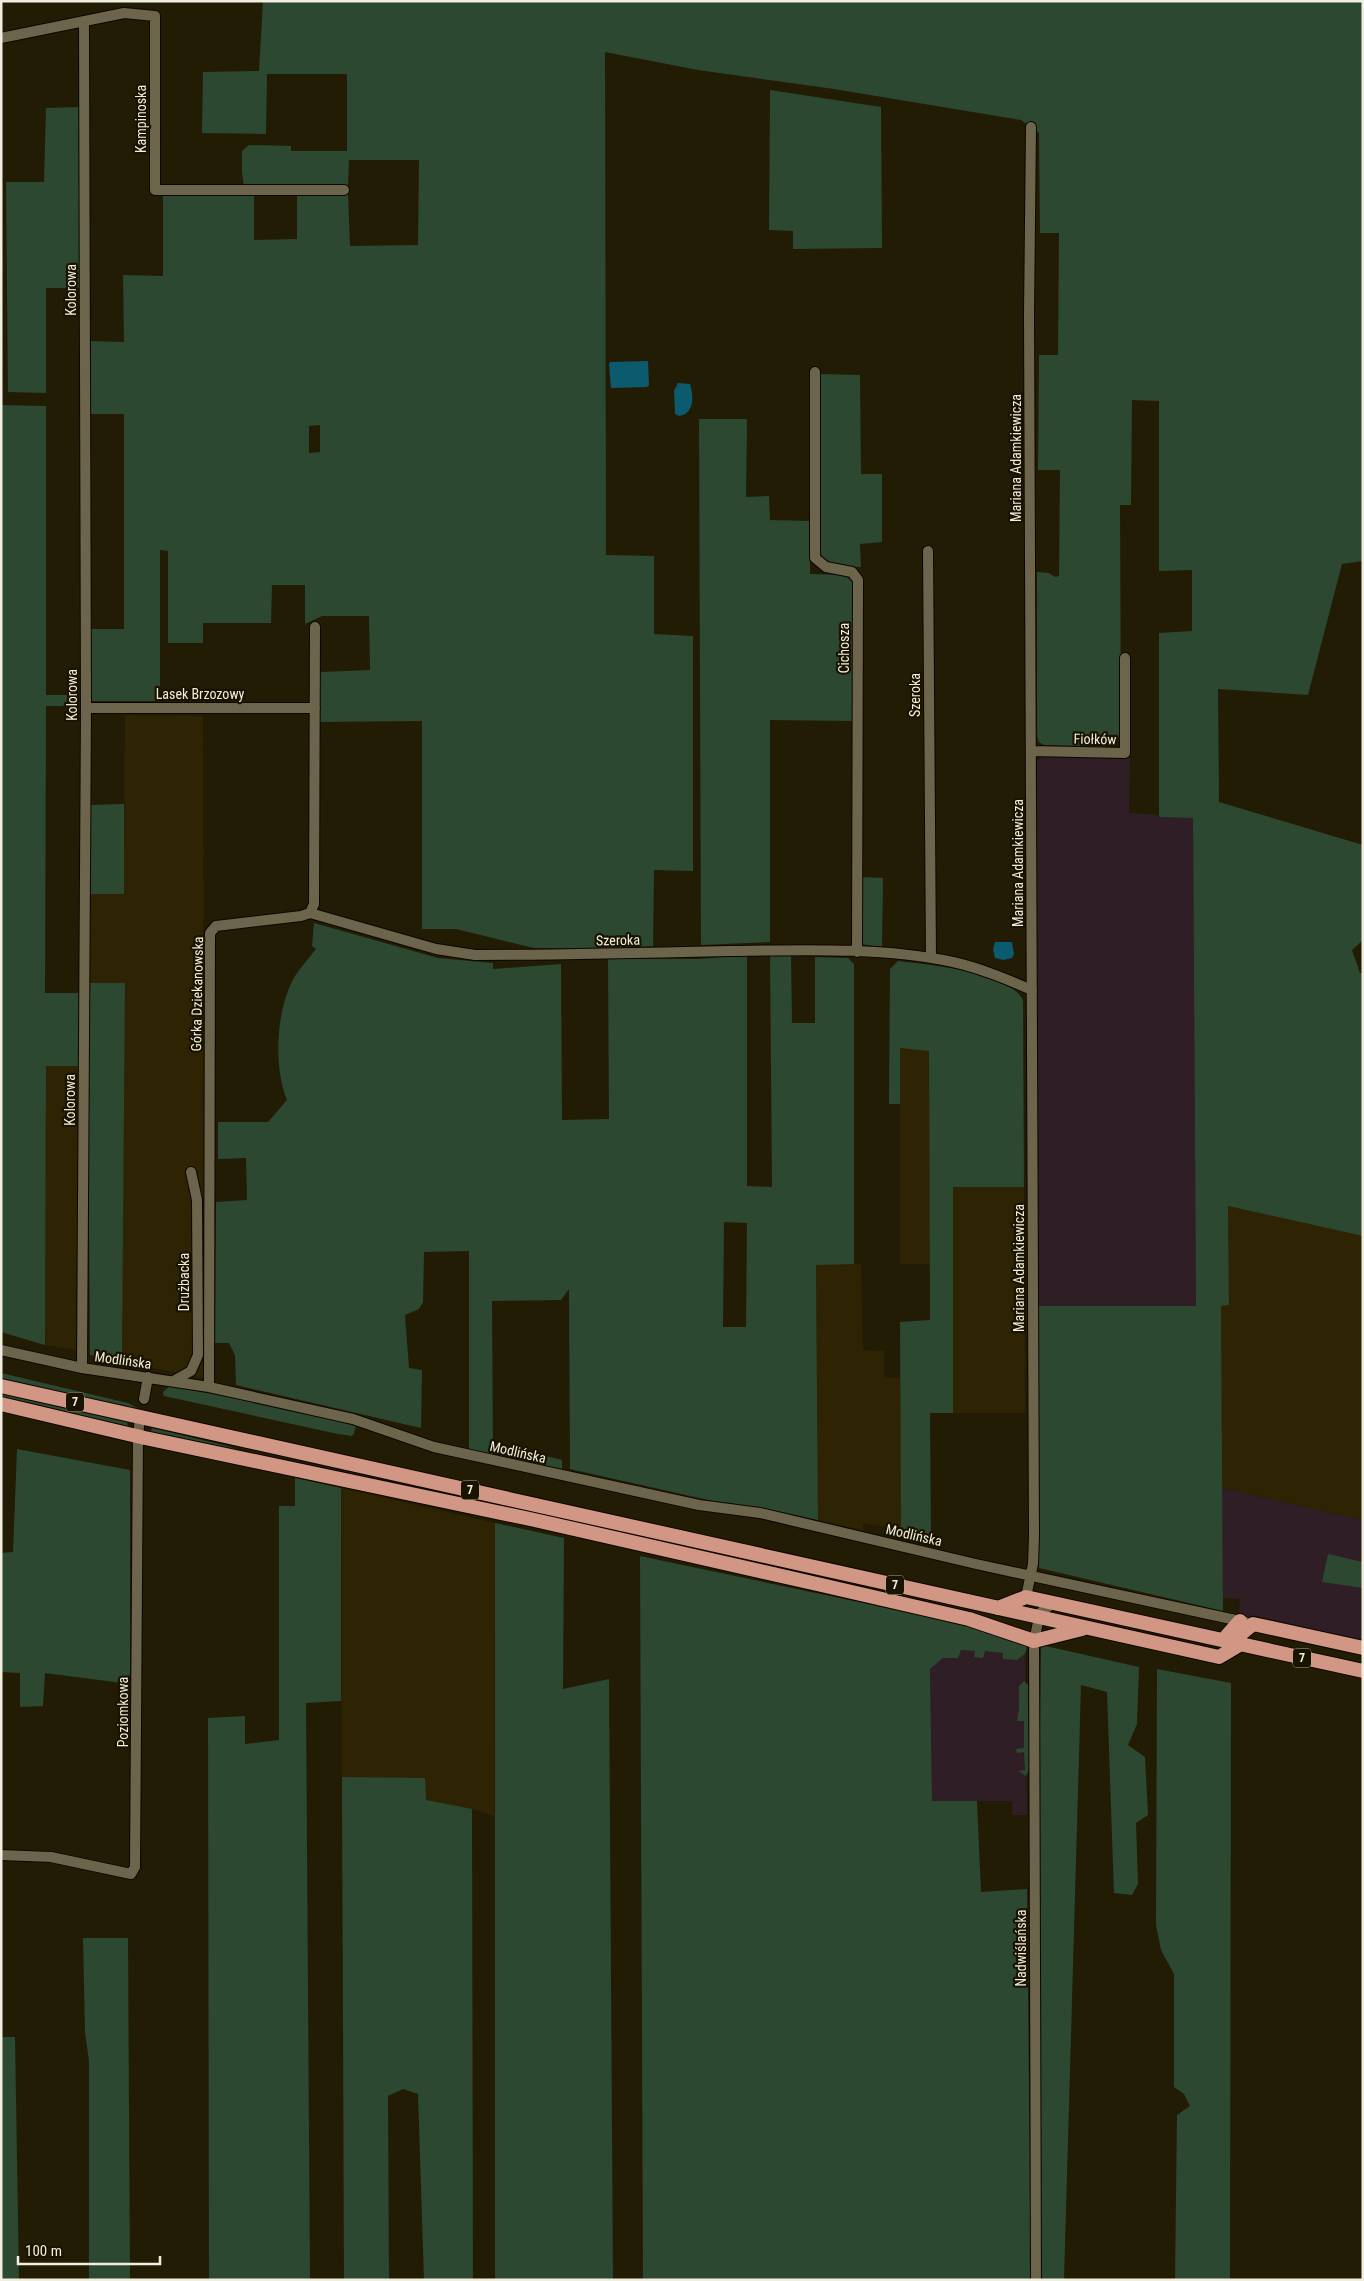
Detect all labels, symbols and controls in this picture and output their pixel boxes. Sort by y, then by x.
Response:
street label: Kampinoska [133,85,149,153]
street label: Kolorowa [63,264,79,316]
street label: Mariana Adamkiewicza [1008,394,1024,522]
street label: Cichosza [836,623,852,673]
street label: Kolorowa [64,669,80,721]
street label: Szeroka [907,673,923,717]
street label: Lasek Brzozowy [156,686,245,702]
street label: Fiołków [1073,731,1117,747]
street label: Mariana Adamkiewicza [1010,799,1026,927]
street label: Szeroka [596,932,640,948]
street label: Górka Dziekanowska [188,936,206,1052]
street label: Kolorowa [62,1074,78,1126]
street label: Mariana Adamkiewicza [1011,1204,1027,1332]
street label: Drużbacka [176,1253,192,1311]
street label: Modlińska [94,1348,152,1372]
road number: 7 [66,1392,84,1411]
street label: Modlińska [488,1438,548,1466]
road number: 7 [461,1480,479,1500]
street label: Modlińska [884,1521,944,1549]
road number: 7 [886,1576,904,1594]
road number: 7 [1293,1649,1311,1668]
street label: Poziomkowa [115,1677,131,1747]
street label: Nadwiślańska [1013,1909,1029,1987]
scale bar [18,2234,160,2266]
text: 100 m [25,2242,62,2260]

